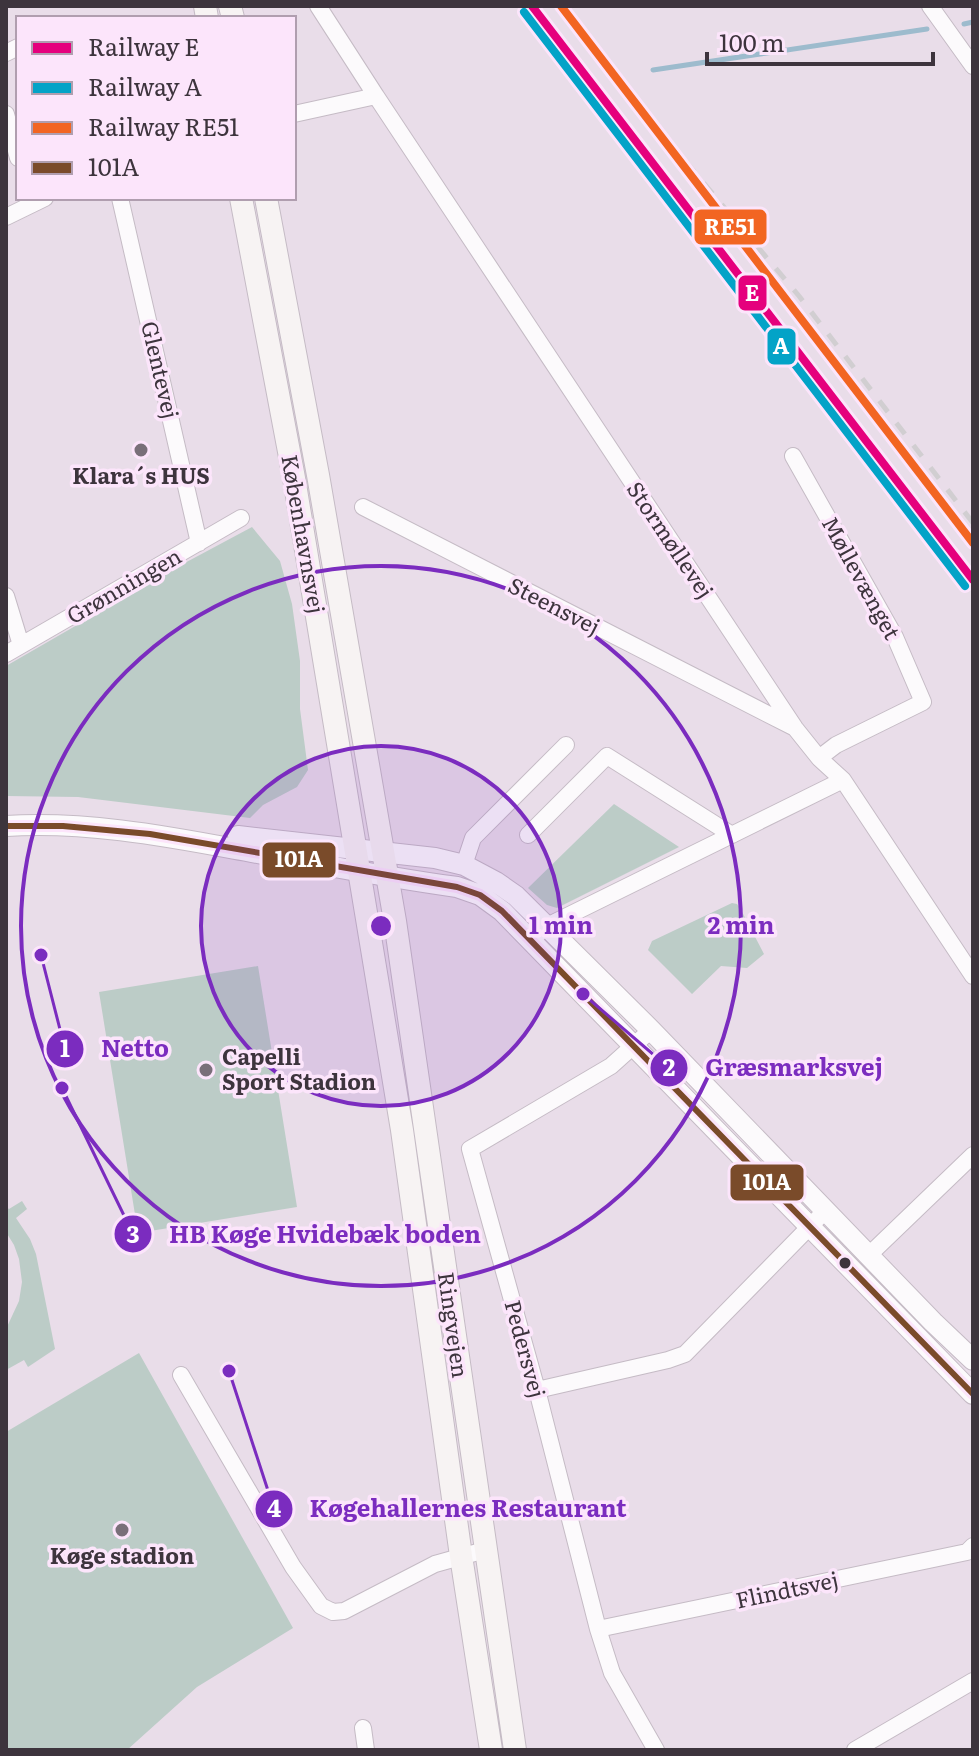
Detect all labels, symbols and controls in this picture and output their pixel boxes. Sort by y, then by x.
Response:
legend [16,16,296,200]
scale bar [707,16,933,66]
text: 100 m [719,24,785,59]
text: Railway E [88,28,200,63]
text: Railway A [88,68,202,103]
text: Railway RE51 [88,108,239,143]
text: 101A [88,148,139,183]
line badge: RE51 [693,208,768,246]
text: RE51 [704,209,756,242]
line badge: E [737,274,768,312]
text: E [745,275,759,308]
street label: Glentevej [134,318,189,422]
line badge: A [766,327,797,366]
text: A [773,328,790,361]
marker: Klara´s HUS [132,441,150,459]
street label: Københavnsvej [274,452,335,616]
place label: Klara´s HUS [72,458,210,491]
street label: Stormøllevej [620,474,723,604]
street label: Møllevænget [815,510,910,645]
street label: Grønningen [60,538,187,631]
street label: Steensvej [503,567,606,642]
line badge: 101A [261,841,337,879]
text: 101A [275,841,324,874]
text: 1 min [529,906,593,941]
text: 2 min [707,906,775,941]
centre of rings [367,912,395,940]
callout: Netto [45,1025,185,1073]
text: 1 [60,1029,70,1064]
text: Netto [101,1029,169,1064]
place label: Capelli Sport Stadion [222,1039,376,1097]
callout: Græsmarksvej [649,1044,899,1092]
text: 2 [663,1048,676,1083]
text: Græsmarksvej [705,1048,883,1083]
marker: Capelli Sport Stadion [197,1061,215,1079]
line badge: 101A [729,1163,805,1202]
text: 101A [743,1164,792,1197]
callout: HB Køge Hvidebæk boden [113,1210,496,1258]
text: 3 [126,1215,140,1250]
text: HB Køge Hvidebæk boden [169,1215,481,1250]
unlabelled marker [837,1255,853,1271]
street label: Ringvejen [431,1270,478,1380]
street label: Pedersvej [498,1296,555,1401]
callout: Køgehallernes Restaurant [254,1485,643,1533]
text: 4 [267,1489,282,1524]
text: Køgehallernes Restaurant [309,1489,627,1524]
marker: Køge stadion [113,1521,131,1539]
place label: Køge stadion [50,1538,194,1571]
street label: Flindtsvej [732,1562,841,1616]

